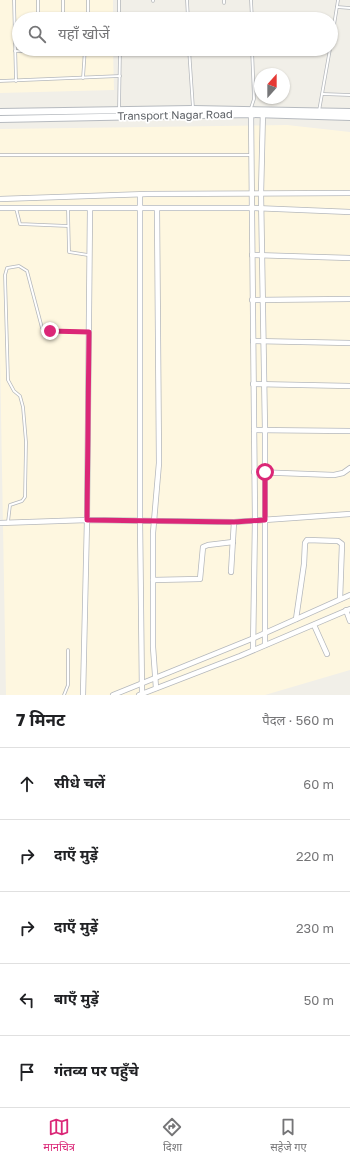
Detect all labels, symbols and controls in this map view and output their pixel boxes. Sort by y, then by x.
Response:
search box [12,12,338,56]
icon: search [26,23,48,45]
text: यहाँ खोजें [58,24,110,42]
north arrow [254,68,290,104]
street label: Transport Nagar Road [117,107,233,122]
route end [41,322,59,340]
route start [256,463,274,481]
text: 7 मिनट [16,709,65,730]
text: पैदल · 560 m [262,712,334,728]
icon: ahead [16,773,38,795]
text: सीधे चलें [54,773,105,791]
text: 60 m [303,776,334,792]
icon: right [16,845,38,867]
text: दाएँ मुड़ें [54,845,98,863]
text: 220 m [296,848,334,864]
icon: right [16,917,38,939]
text: दाएँ मुड़ें [54,917,98,935]
text: 230 m [296,920,334,936]
icon: left [16,989,38,1011]
text: बाएँ मुड़ें [54,989,99,1007]
text: 50 m [304,992,334,1008]
icon: arrive [16,1061,38,1083]
text: गंतव्य पर पहुँचे [54,1061,139,1079]
tab: मानचित्र [43,1116,75,1155]
tab: दिशा [161,1116,183,1155]
tab: सहेजे गए [270,1116,307,1155]

